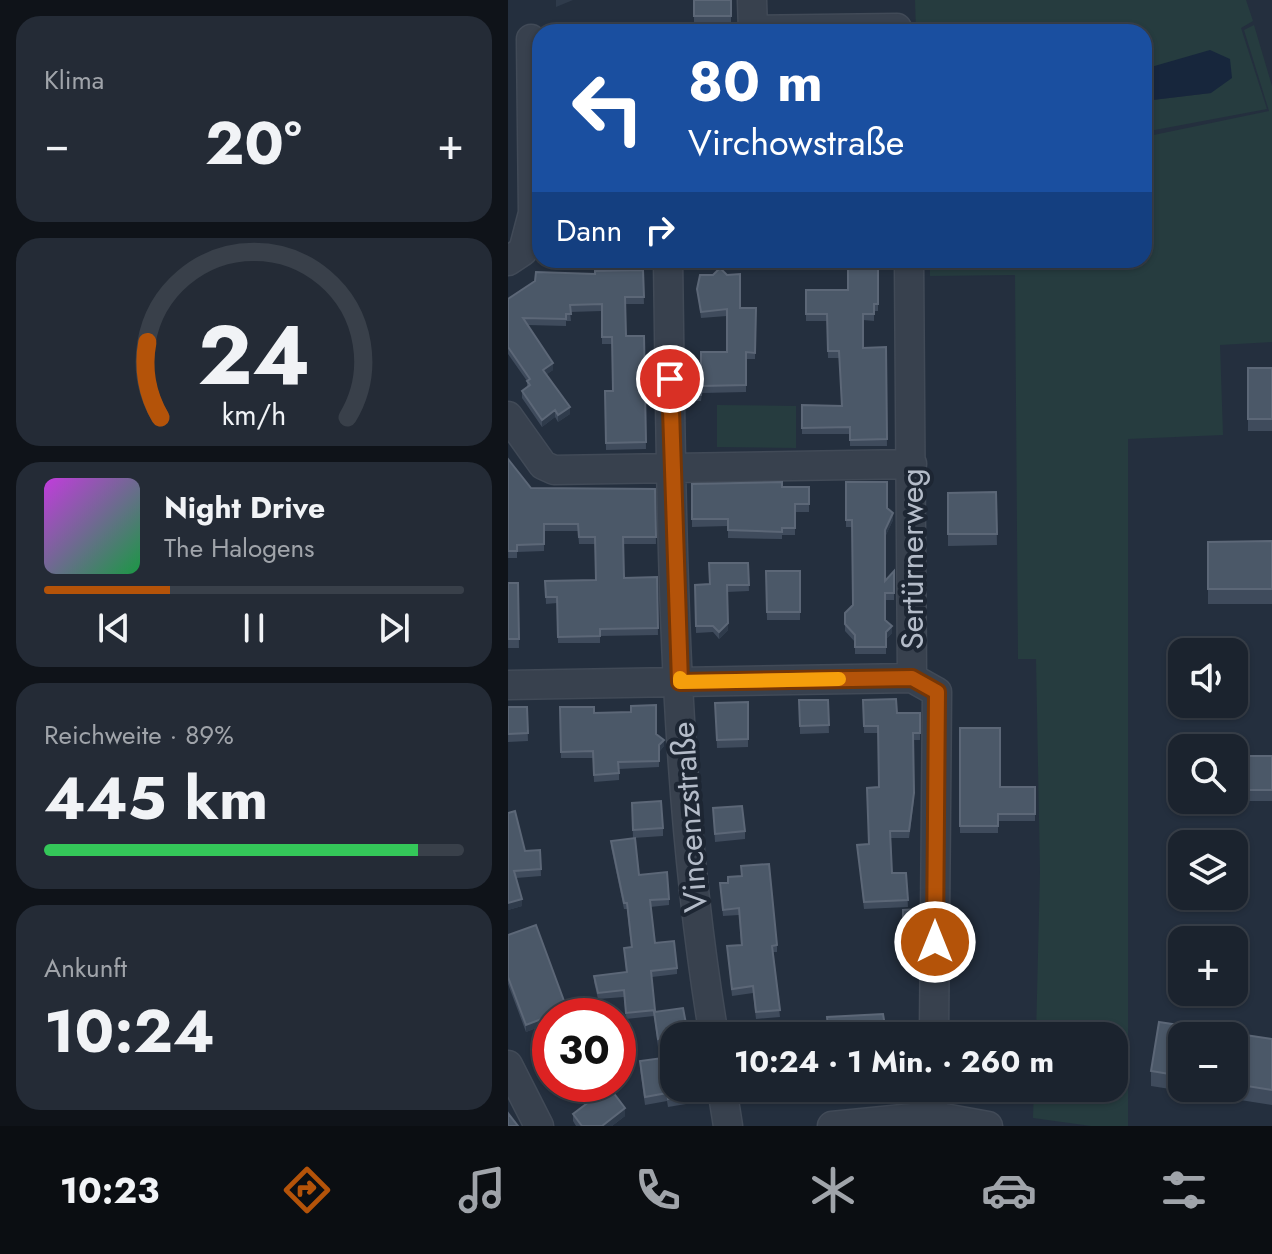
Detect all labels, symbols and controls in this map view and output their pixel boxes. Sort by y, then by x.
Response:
text: 80 m [688,41,823,122]
icon: left [556,56,660,160]
text: Klima [44,61,104,99]
text: 20° [205,100,302,187]
text: − [44,112,70,176]
text: + [437,112,464,176]
text: Virchowstraße [688,116,904,168]
icon: right [638,208,682,252]
text: Dann [556,209,622,252]
text: 24 [198,294,310,414]
pin [636,345,704,413]
icon: arrive [648,357,692,401]
text: km/h [222,394,286,436]
street label: Sertürnerweg [889,468,935,650]
text: Night Drive [164,486,325,529]
text: The Halogens [164,529,315,567]
icon: previous [92,606,136,650]
icon: pause [232,606,276,650]
icon: next [372,606,416,650]
map controls [1168,638,1248,1102]
button: sound [1168,638,1248,718]
text: Reichweite · 89% [44,716,234,754]
street label: Vincenzstraße [659,720,719,914]
button: search [1168,734,1248,814]
text: 445 km [44,755,268,842]
button: layers [1168,830,1248,910]
position arrow [893,900,977,984]
button: + [1168,926,1248,1006]
text: Ankunft [44,949,127,987]
text: 10:24 [44,988,215,1075]
speed limit sign: 30 [532,998,636,1102]
button: − [1168,1022,1248,1102]
text: 10:24 · 1 Min. · 260 m [734,1040,1054,1083]
icon: directions [279,1162,335,1218]
icon: music [454,1162,510,1218]
icon: phone [630,1162,686,1218]
icon: climate [805,1162,861,1218]
icon: car [981,1162,1037,1218]
icon: filters [1156,1162,1212,1218]
text: 10:23 [60,1164,159,1216]

